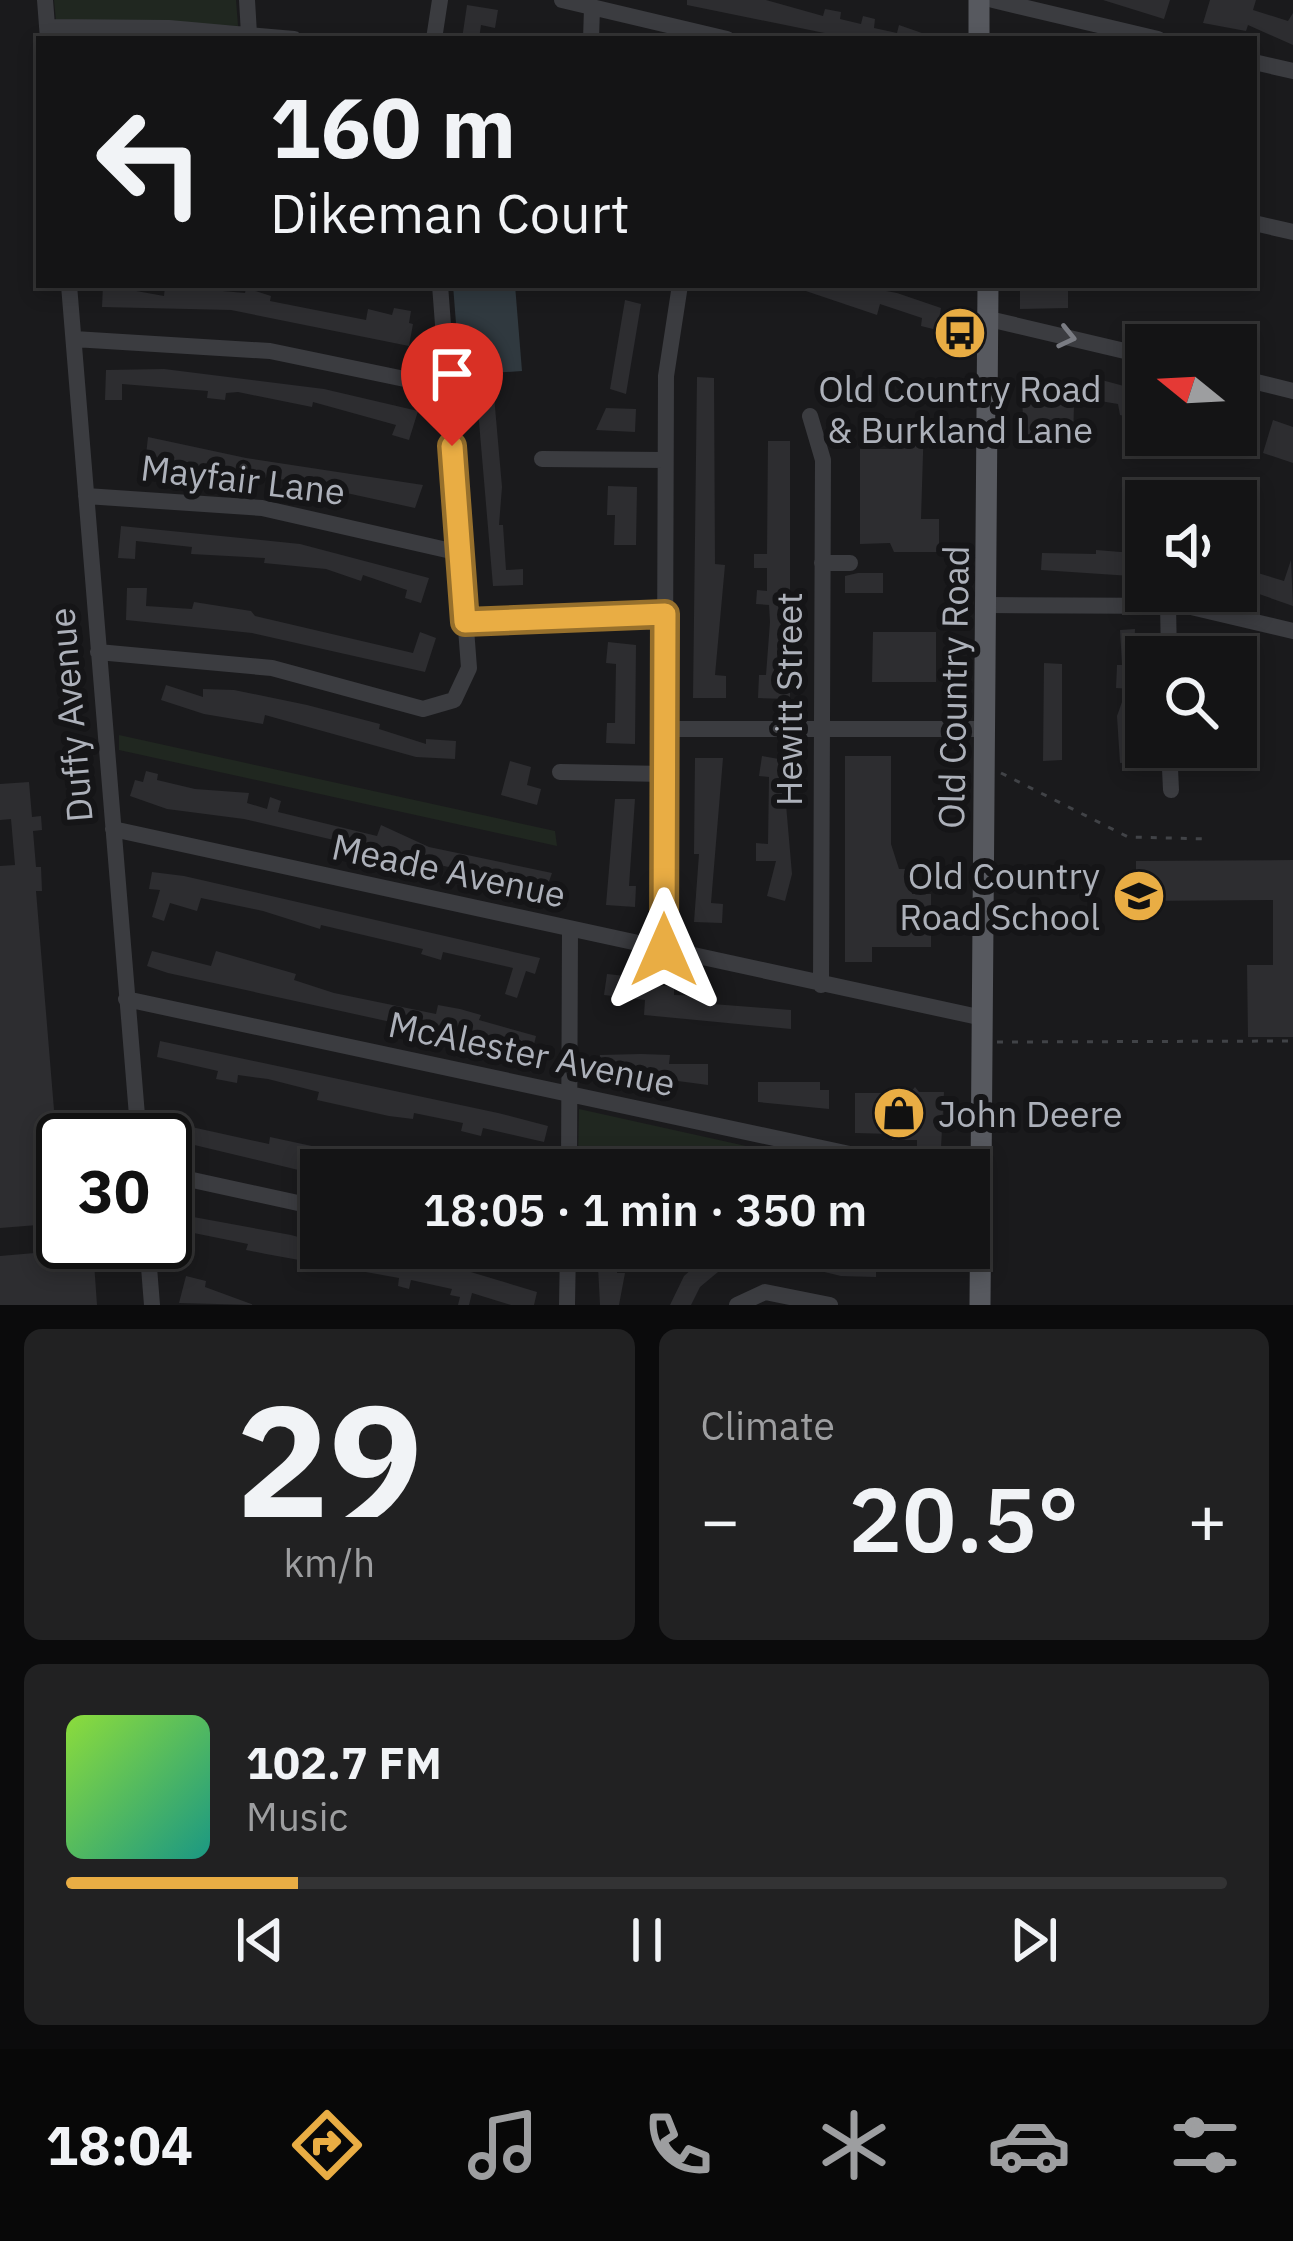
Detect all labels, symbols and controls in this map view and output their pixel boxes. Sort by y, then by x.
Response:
text: 160 m [270,72,516,181]
icon: left [72,84,228,240]
text: Dikeman Court [270,178,630,248]
bus stop icon: Old Country Road & Burkland Lane [932,305,988,361]
pin [401,323,503,446]
one-way arrow [1057,324,1077,349]
north arrow [1125,324,1257,456]
map controls [1125,324,1257,768]
icon: arrive [419,341,485,407]
place label: Old Country Road & Burkland Lane [818,365,1102,453]
street label: Mayfair Lane [138,443,348,515]
button: sound [1125,480,1257,612]
street label: Old Country Road [927,545,979,829]
street label: Hewitt Street [765,592,812,806]
street label: Duffy Avenue [37,606,103,824]
button: search [1125,636,1257,768]
street label: Meade Avenue [328,822,570,918]
place label: Old Country Road School [899,852,1100,940]
school or university icon: Old Country Road School [1111,868,1167,924]
position arrow [601,887,727,1013]
street label: McAlester Avenue [384,1000,680,1106]
shop icon: John Deere [871,1085,927,1141]
place label: John Deere [938,1090,1122,1137]
speed limit sign: 30 [36,1113,192,1269]
text: 18:05 · 1 min · 350 m [423,1180,867,1238]
text: 29 [236,1357,423,1560]
text: Climate [701,1400,835,1451]
text: 20.5° [848,1460,1079,1577]
text: − [701,1476,740,1562]
text: + [1187,1476,1227,1562]
text: km/h [283,1537,375,1588]
text: 102.7 FM [246,1733,442,1791]
text: Music [246,1791,348,1842]
icon: previous [227,1907,293,1973]
icon: pause [614,1907,680,1973]
icon: next [1001,1907,1067,1973]
icon: directions [285,2103,369,2187]
icon: music [461,2103,545,2187]
icon: phone [636,2103,720,2187]
icon: climate [812,2103,896,2187]
icon: car [987,2103,1071,2187]
icon: filters [1163,2103,1247,2187]
text: 18:04 [46,2110,193,2180]

